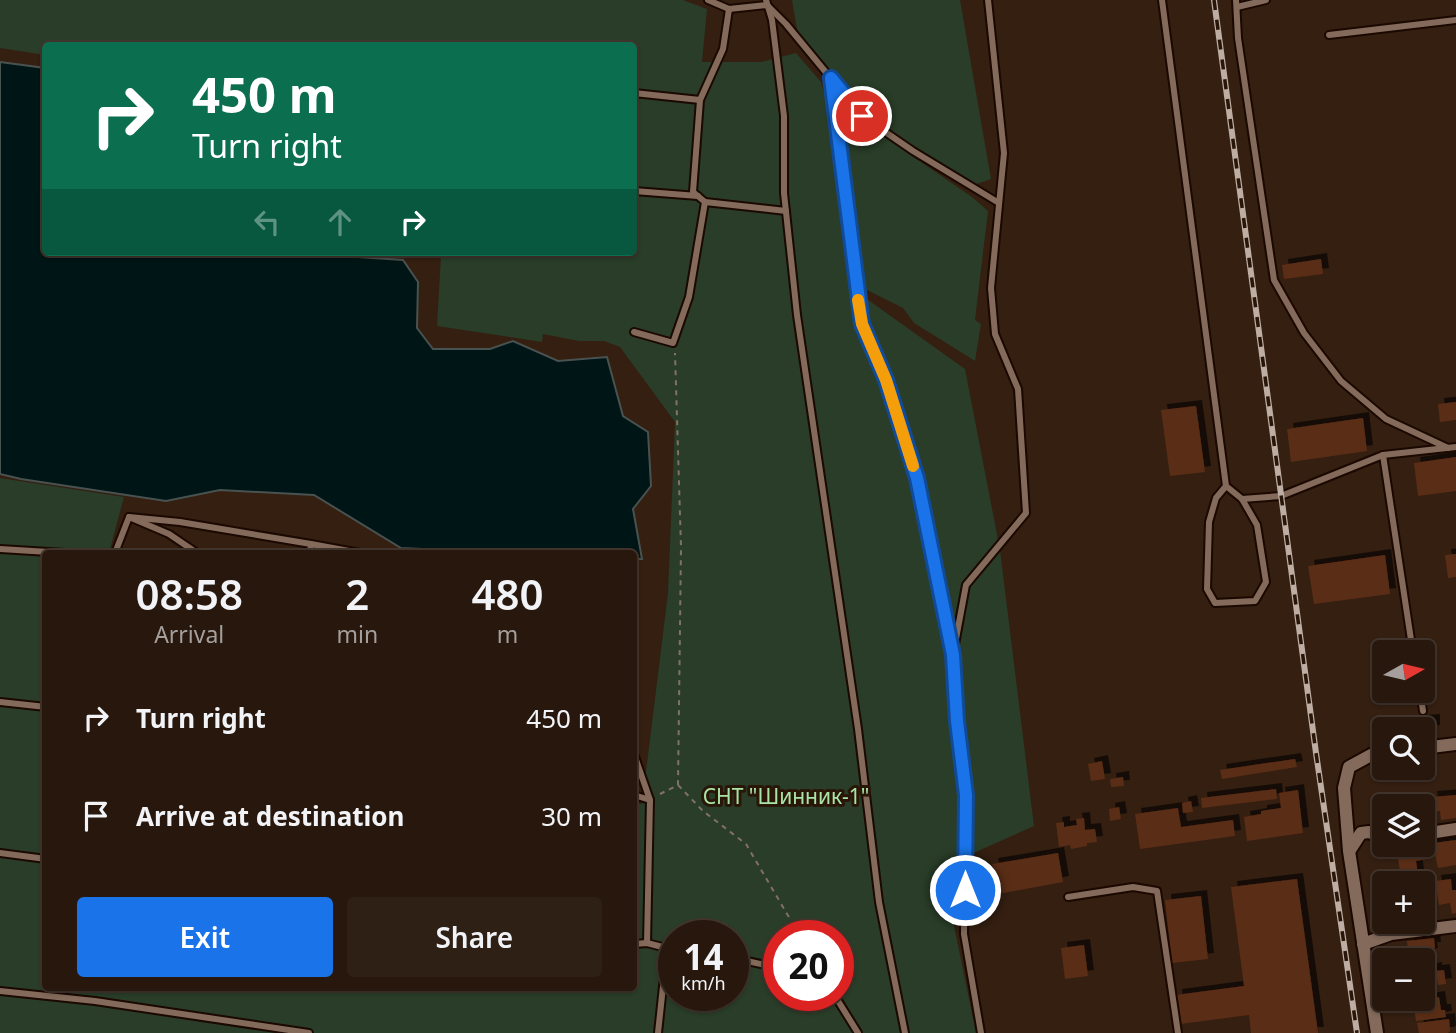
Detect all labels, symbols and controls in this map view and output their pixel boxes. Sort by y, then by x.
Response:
text: 450 m [192,61,337,127]
icon: right [77,70,168,161]
pin [832,86,892,146]
icon: arrive [843,97,881,135]
text: Turn right [192,124,342,167]
icon: left [248,203,286,241]
icon: ahead [321,203,359,241]
icon: right [394,203,432,241]
text: 08:58 [135,565,243,622]
text: 2 [345,565,369,622]
text: 480 [472,565,544,622]
text: Arrival [154,618,224,650]
text: min [336,618,378,650]
text: m [497,618,518,650]
north arrow [1372,640,1435,704]
map controls [1372,640,1435,1011]
icon: right [77,699,115,737]
text: Turn right [136,700,266,736]
text: 450 m [526,700,602,736]
button: search [1372,717,1435,780]
park label: СНТ "Шинник-1" [703,782,869,810]
button: layers [1372,794,1435,857]
icon: arrive [77,797,115,835]
text: Arrive at destination [136,798,405,834]
text: 30 m [541,798,602,834]
position arrow [928,853,1002,927]
button: + [1372,871,1435,934]
button: Exit [77,897,333,977]
button: Share [347,897,602,977]
speed limit sign: 20 [763,920,854,1011]
text: 14 [683,933,724,980]
button: − [1372,948,1435,1011]
text: km/h [681,971,726,995]

